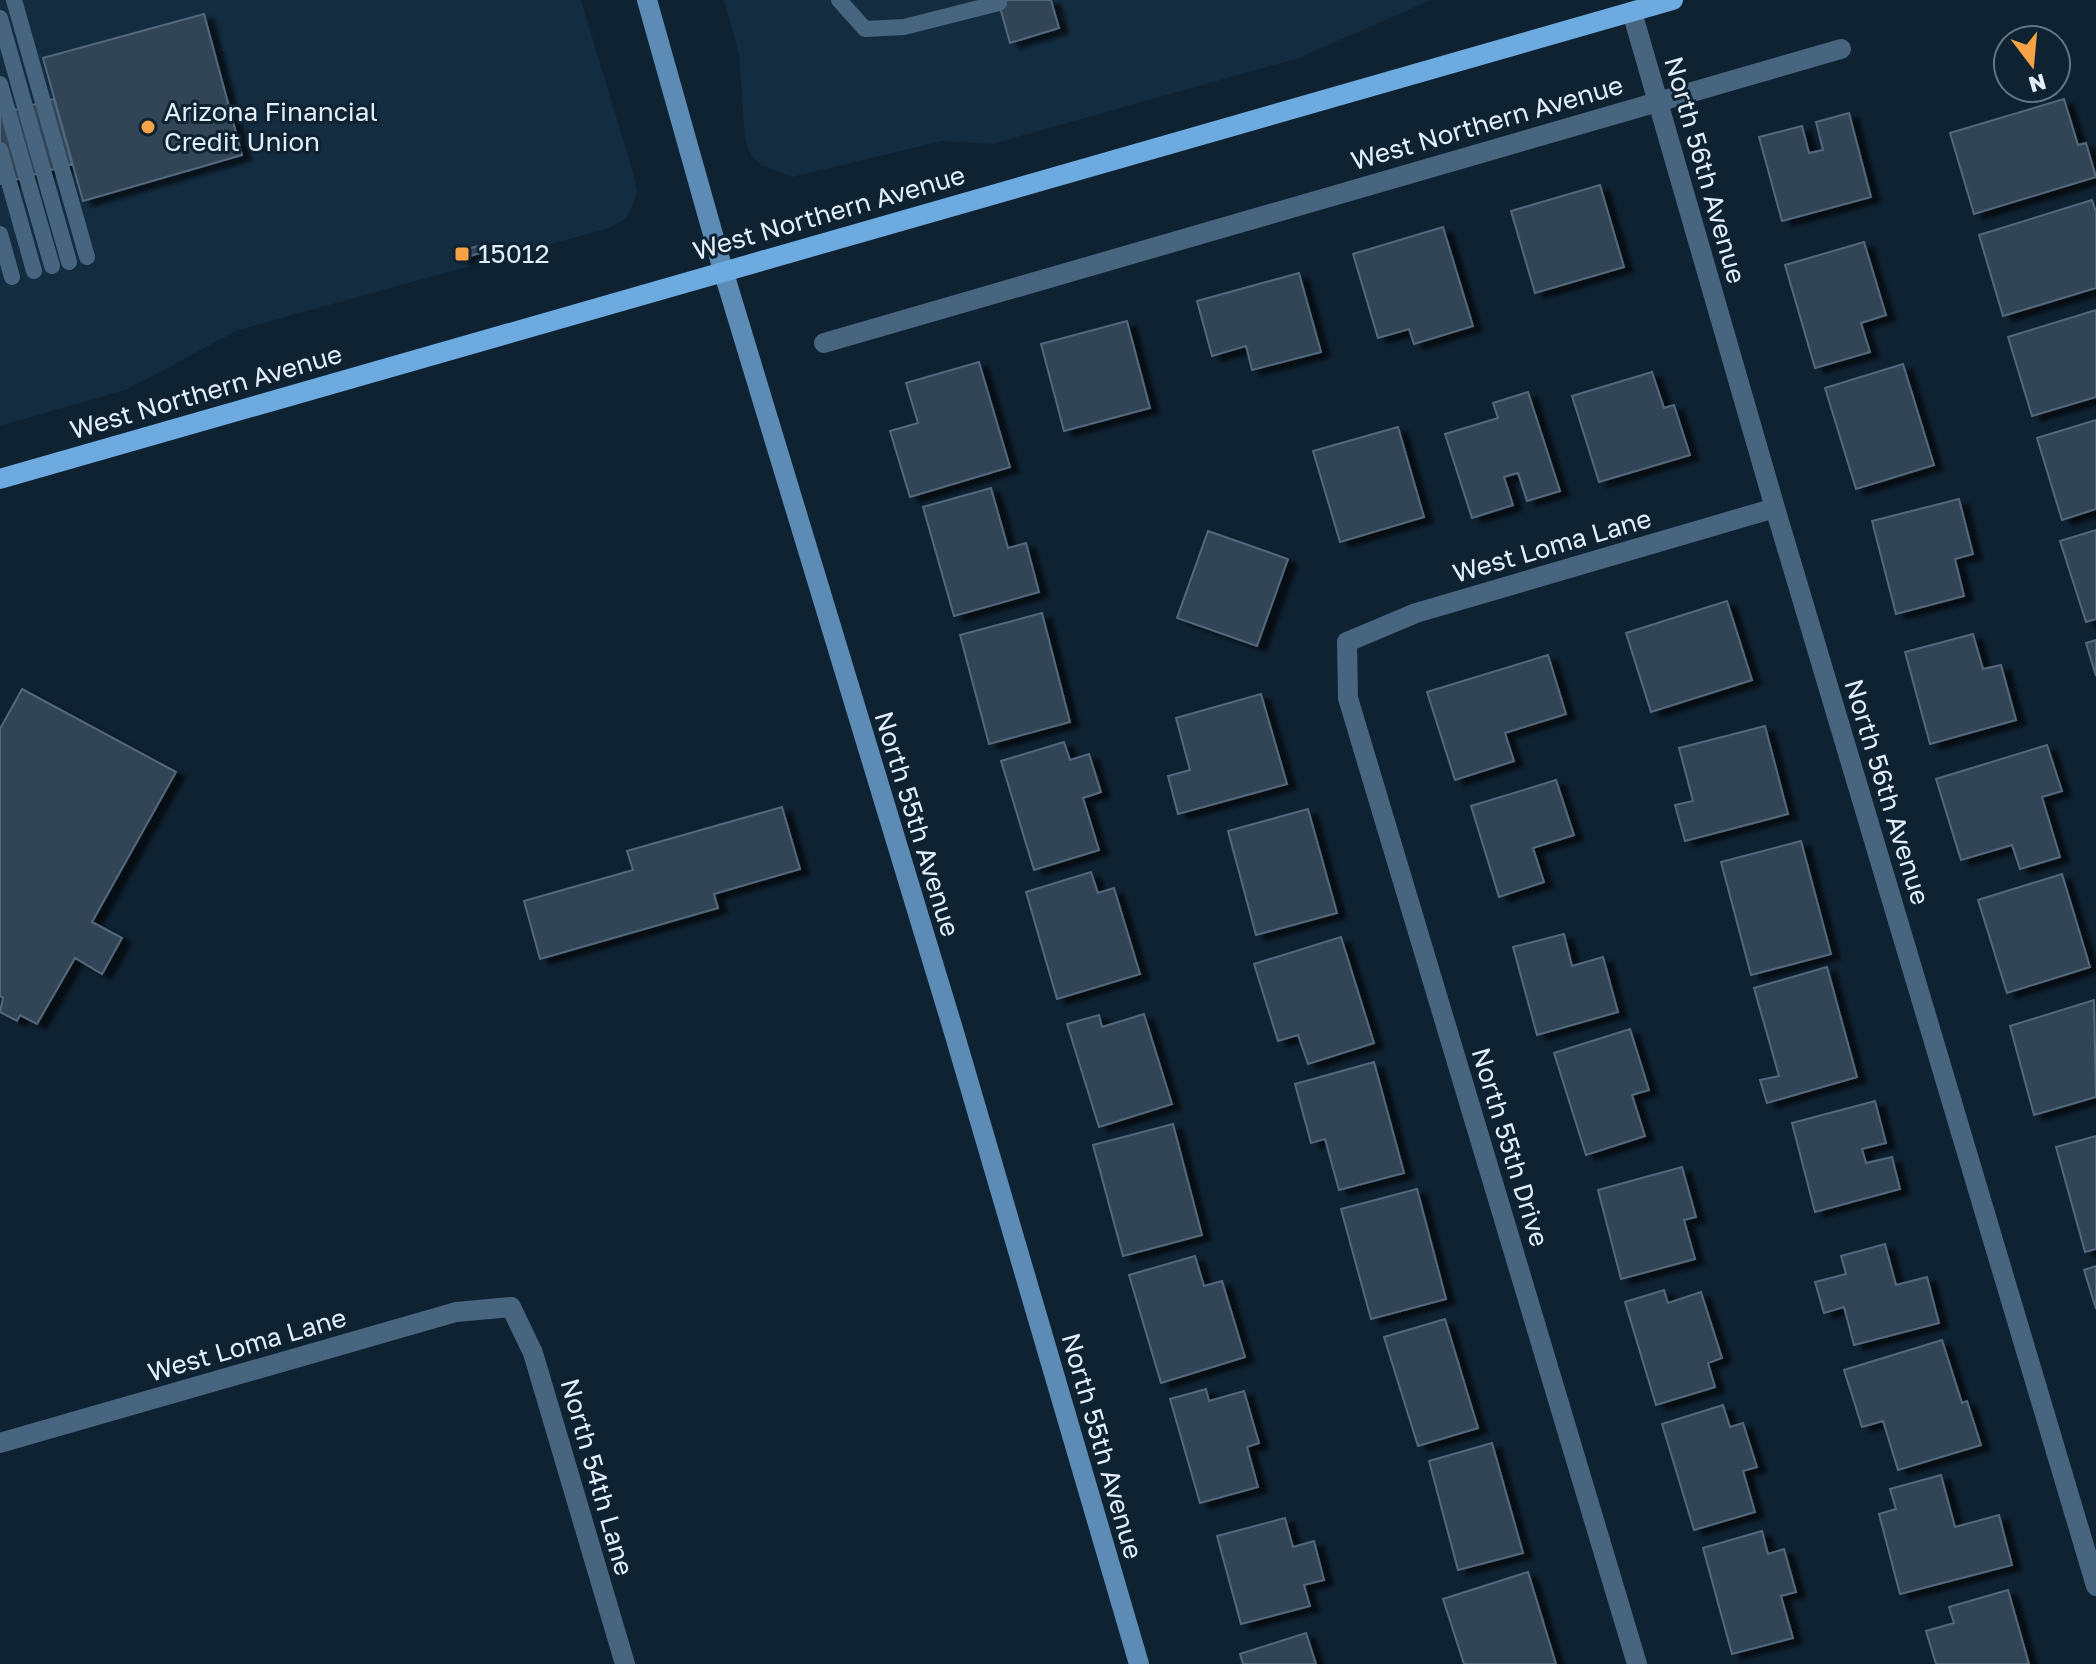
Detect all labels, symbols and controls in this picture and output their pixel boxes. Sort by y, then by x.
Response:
north arrow [1992,24,2072,104]
street label: North 56th Avenue [1658,53,1753,287]
text: N [2026,68,2049,99]
street label: West Northern Avenue [1347,69,1626,176]
place label: Arizona Financial Credit Union [164,96,378,157]
marker: Arizona Financial Credit Union [139,118,157,136]
street label: West Northern Avenue [689,159,968,266]
place label: 15012 [478,238,550,269]
marker: 15012 [453,245,471,263]
street label: West Northern Avenue [66,338,345,445]
street label: West Loma Lane [1449,502,1655,589]
street label: North 56th Avenue [1838,675,1937,908]
street label: North 55th Avenue [868,708,966,940]
street label: North 55th Drive [1465,1044,1555,1250]
street label: West Loma Lane [144,1301,350,1388]
street label: North 55th Avenue [1055,1329,1150,1562]
street label: North 54th Lane [555,1375,640,1579]

